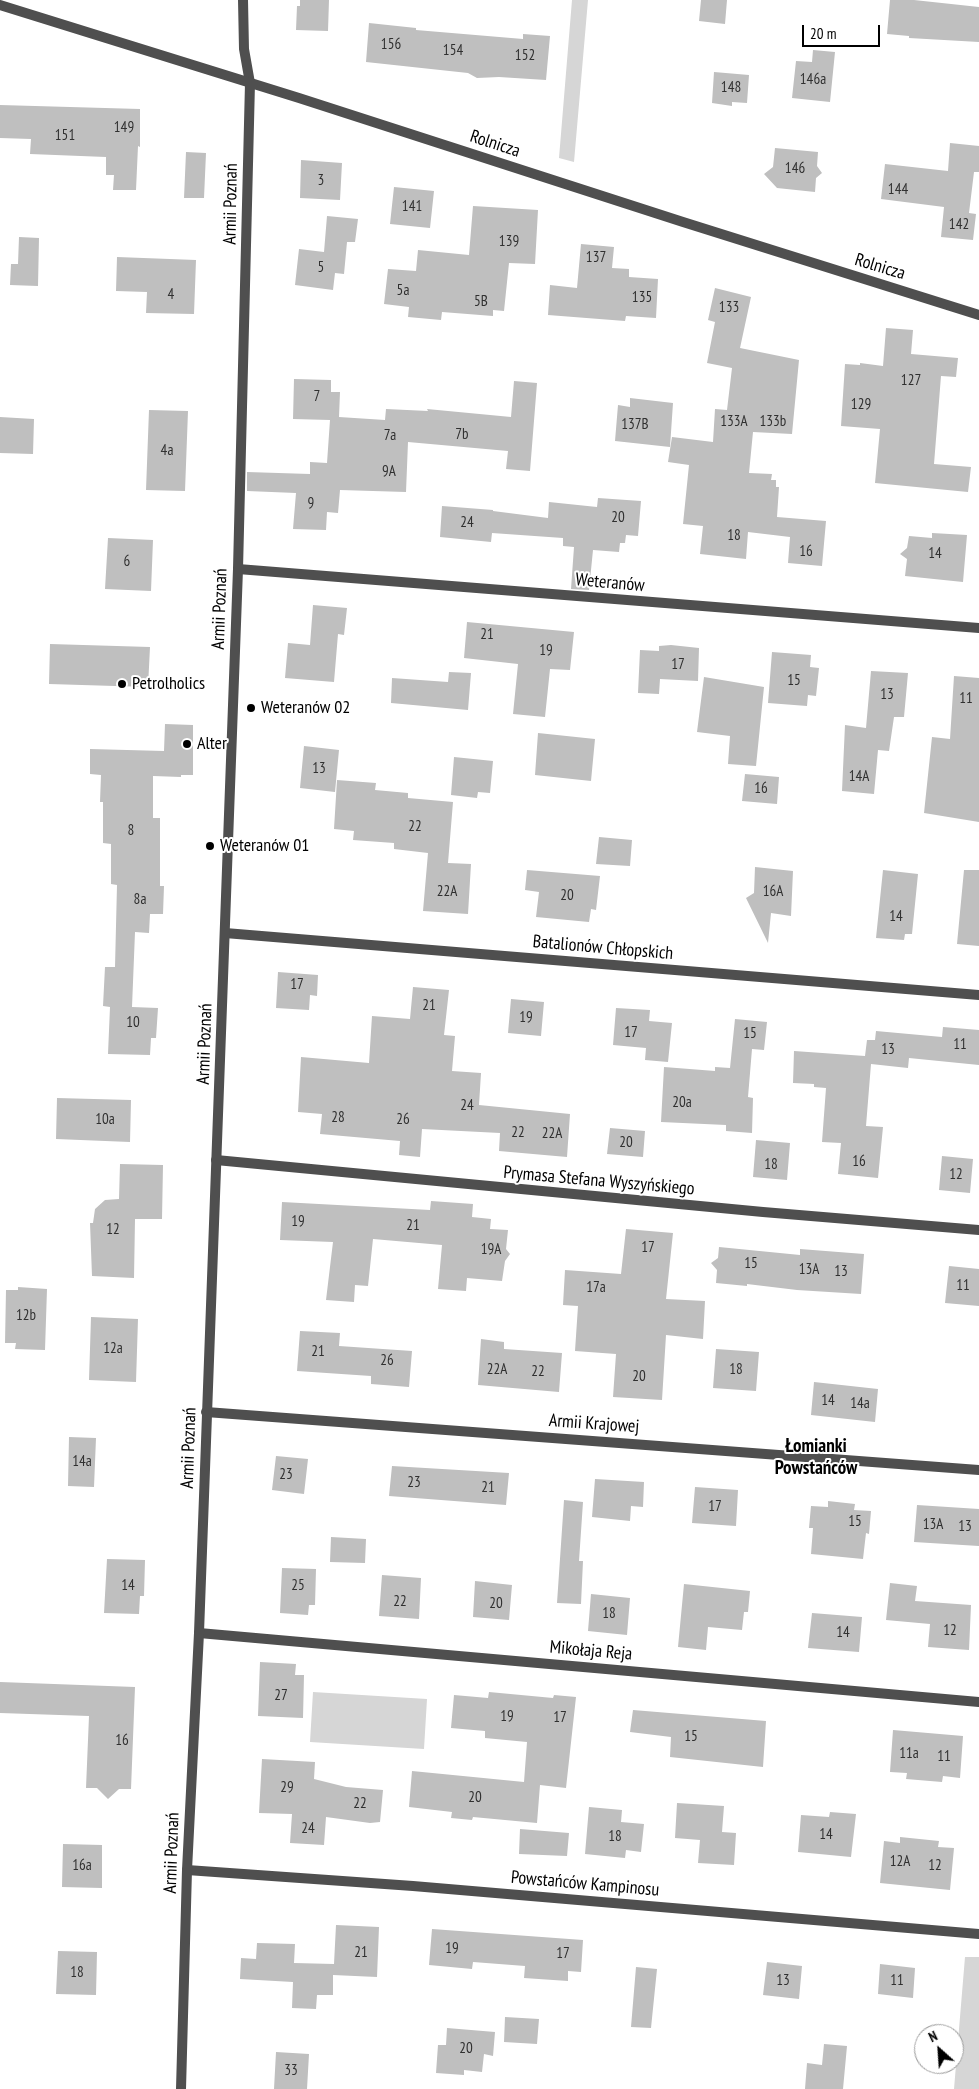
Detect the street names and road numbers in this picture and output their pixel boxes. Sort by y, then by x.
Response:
street label: Rolnicza [467,126,523,162]
street label: Armii Poznań [219,163,243,245]
street label: Rolnicza [852,249,908,285]
street label: Armii Poznań [208,568,232,650]
street label: Weteranów [574,569,646,597]
street label: Batalionów Chłopskich [532,931,674,965]
street label: Armii Poznań [193,1003,217,1085]
street label: Prymasa Stefana Wyszyńskiego [503,1162,695,1200]
street label: Armii Poznań [177,1407,201,1489]
street label: Armii Krajowej [548,1410,640,1438]
street label: Mikołaja Reja [549,1637,633,1665]
street label: Armii Poznań [160,1812,184,1894]
street label: Powstańców Kampinosu [510,1867,660,1901]

